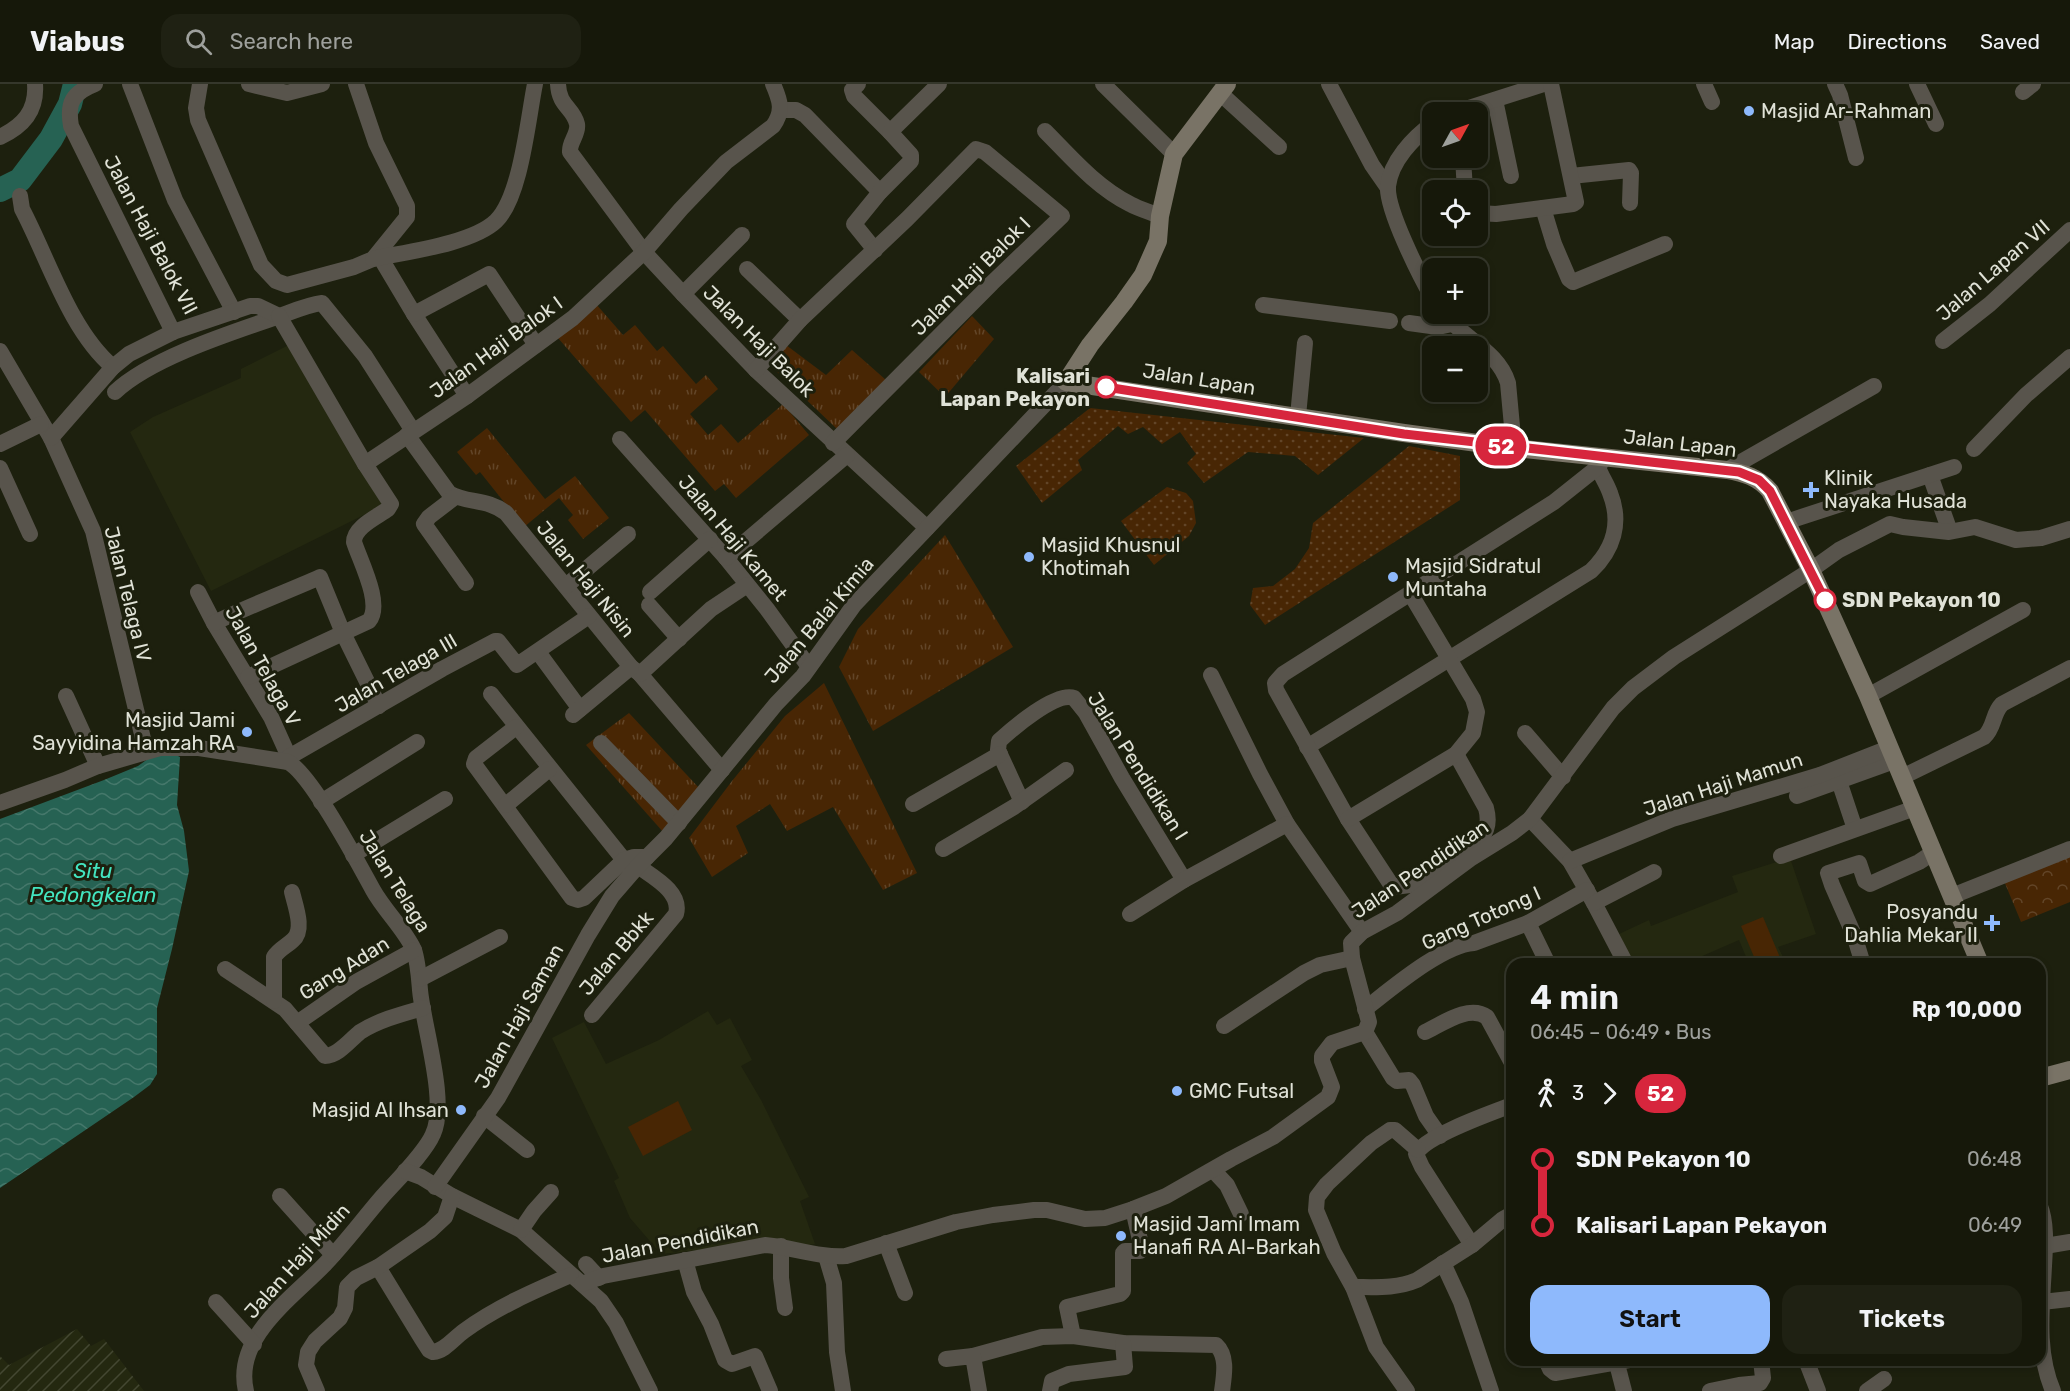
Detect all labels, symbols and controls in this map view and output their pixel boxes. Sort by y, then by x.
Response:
search box [161,14,581,68]
text: Viabus [30,25,125,58]
icon: search [182,25,215,58]
text: Search here [230,28,353,55]
text: Map [1774,29,1815,54]
text: Directions [1848,29,1947,54]
text: Saved [1980,29,2040,54]
place label: Masjid Ar-Rahman [1761,99,1931,123]
north arrow [1422,102,1488,168]
map controls [1422,102,1488,402]
marker: Masjid Ar-Rahman [1742,104,1756,118]
street label: Jalan Haji Balok VII [99,152,203,318]
button: locate [1422,180,1488,246]
street label: Jalan Haji Balok I [907,212,1035,340]
street label: Jalan Lapan VII [1931,214,2055,326]
button: + [1422,258,1488,324]
street label: Jalan Haji Balok [698,280,820,402]
street label: Jalan Haji Balok I [425,291,567,403]
button: − [1422,336,1488,402]
street label: Jalan Lapan [1141,358,1257,400]
place label: Kalisari Lapan Pekayon [940,364,1090,411]
marker: Kalisari Lapan Pekayon [1095,376,1117,398]
street label: Jalan Lapan [1622,424,1738,462]
line badge: 52 [1474,426,1528,466]
text: 52 [1487,434,1515,459]
place label: Klinik Nayaka Husada [1824,466,1967,513]
street label: Jalan Haji Kamet [673,470,793,606]
marker: Klinik Nayaka Husada [1802,481,1820,499]
street label: Jalan Haji Nisin [532,516,640,642]
street label: Jalan Telaga IV [100,524,156,664]
place label: Masjid Khusnul Khotimah [1041,533,1180,580]
marker: Masjid Khusnul Khotimah [1022,550,1036,564]
street label: Jalan Balai Kimia [759,552,879,688]
place label: Masjid Sidratul Muntaha [1405,554,1541,601]
marker: Masjid Sidratul Muntaha [1386,570,1400,584]
place label: SDN Pekayon 10 [1842,588,2001,612]
marker: SDN Pekayon 10 [1814,589,1836,611]
street label: Jalan Telaga V [220,602,306,730]
street label: Jalan Telaga III [331,628,461,718]
street label: Jalan Pendidikan I [1083,688,1193,844]
place label: Masjid Jami Sayyidina Hamzah RA [32,708,235,755]
marker: Masjid Jami Sayyidina Hamzah RA [240,725,254,739]
street label: Jalan Haji Mamun [1640,747,1806,821]
street label: Jalan Pendidikan [1347,814,1493,924]
street label: Jalan Telaga [354,826,436,936]
water label: Situ Pedongkelan [29,858,157,907]
street label: Gang Totong I [1418,881,1544,955]
place label: Posyandu Dahlia Mekar II [1844,900,1978,947]
street label: Jalan Bbkk [574,906,659,1000]
marker: Posyandu Dahlia Mekar II [1983,914,2001,932]
street label: Gang Adan [295,931,393,1005]
street label: Jalan Haji Saman [469,940,569,1092]
text: 4 min [1530,978,1619,1017]
text: Rp 10,000 [1912,996,2022,1023]
text: 06:45 – 06:49 · Bus [1530,1020,1711,1044]
icon: walk [1530,1077,1563,1110]
icon: forward [1593,1077,1626,1110]
place label: GMC Futsal [1189,1079,1294,1103]
text: 3 [1572,1081,1584,1105]
text: 52 [1647,1081,1674,1106]
marker: GMC Futsal [1170,1084,1184,1098]
place label: Masjid Al Ihsan [312,1098,449,1122]
marker: Masjid Al Ihsan [454,1103,468,1117]
text: SDN Pekayon 10 [1576,1146,1751,1173]
text: 06:48 [1967,1147,2022,1171]
street label: Jalan Haji Midin [239,1199,355,1323]
place label: Masjid Jami Imam Hanafi RA Al-Barkah [1133,1212,1321,1259]
text: Kalisari Lapan Pekayon [1576,1212,1827,1239]
text: 06:49 [1968,1213,2022,1237]
street label: Jalan Pendidikan [600,1214,760,1268]
marker: Masjid Jami Imam Hanafi RA Al-Barkah [1114,1229,1128,1243]
button: Start [1530,1285,1770,1354]
button: Tickets [1782,1285,2022,1354]

